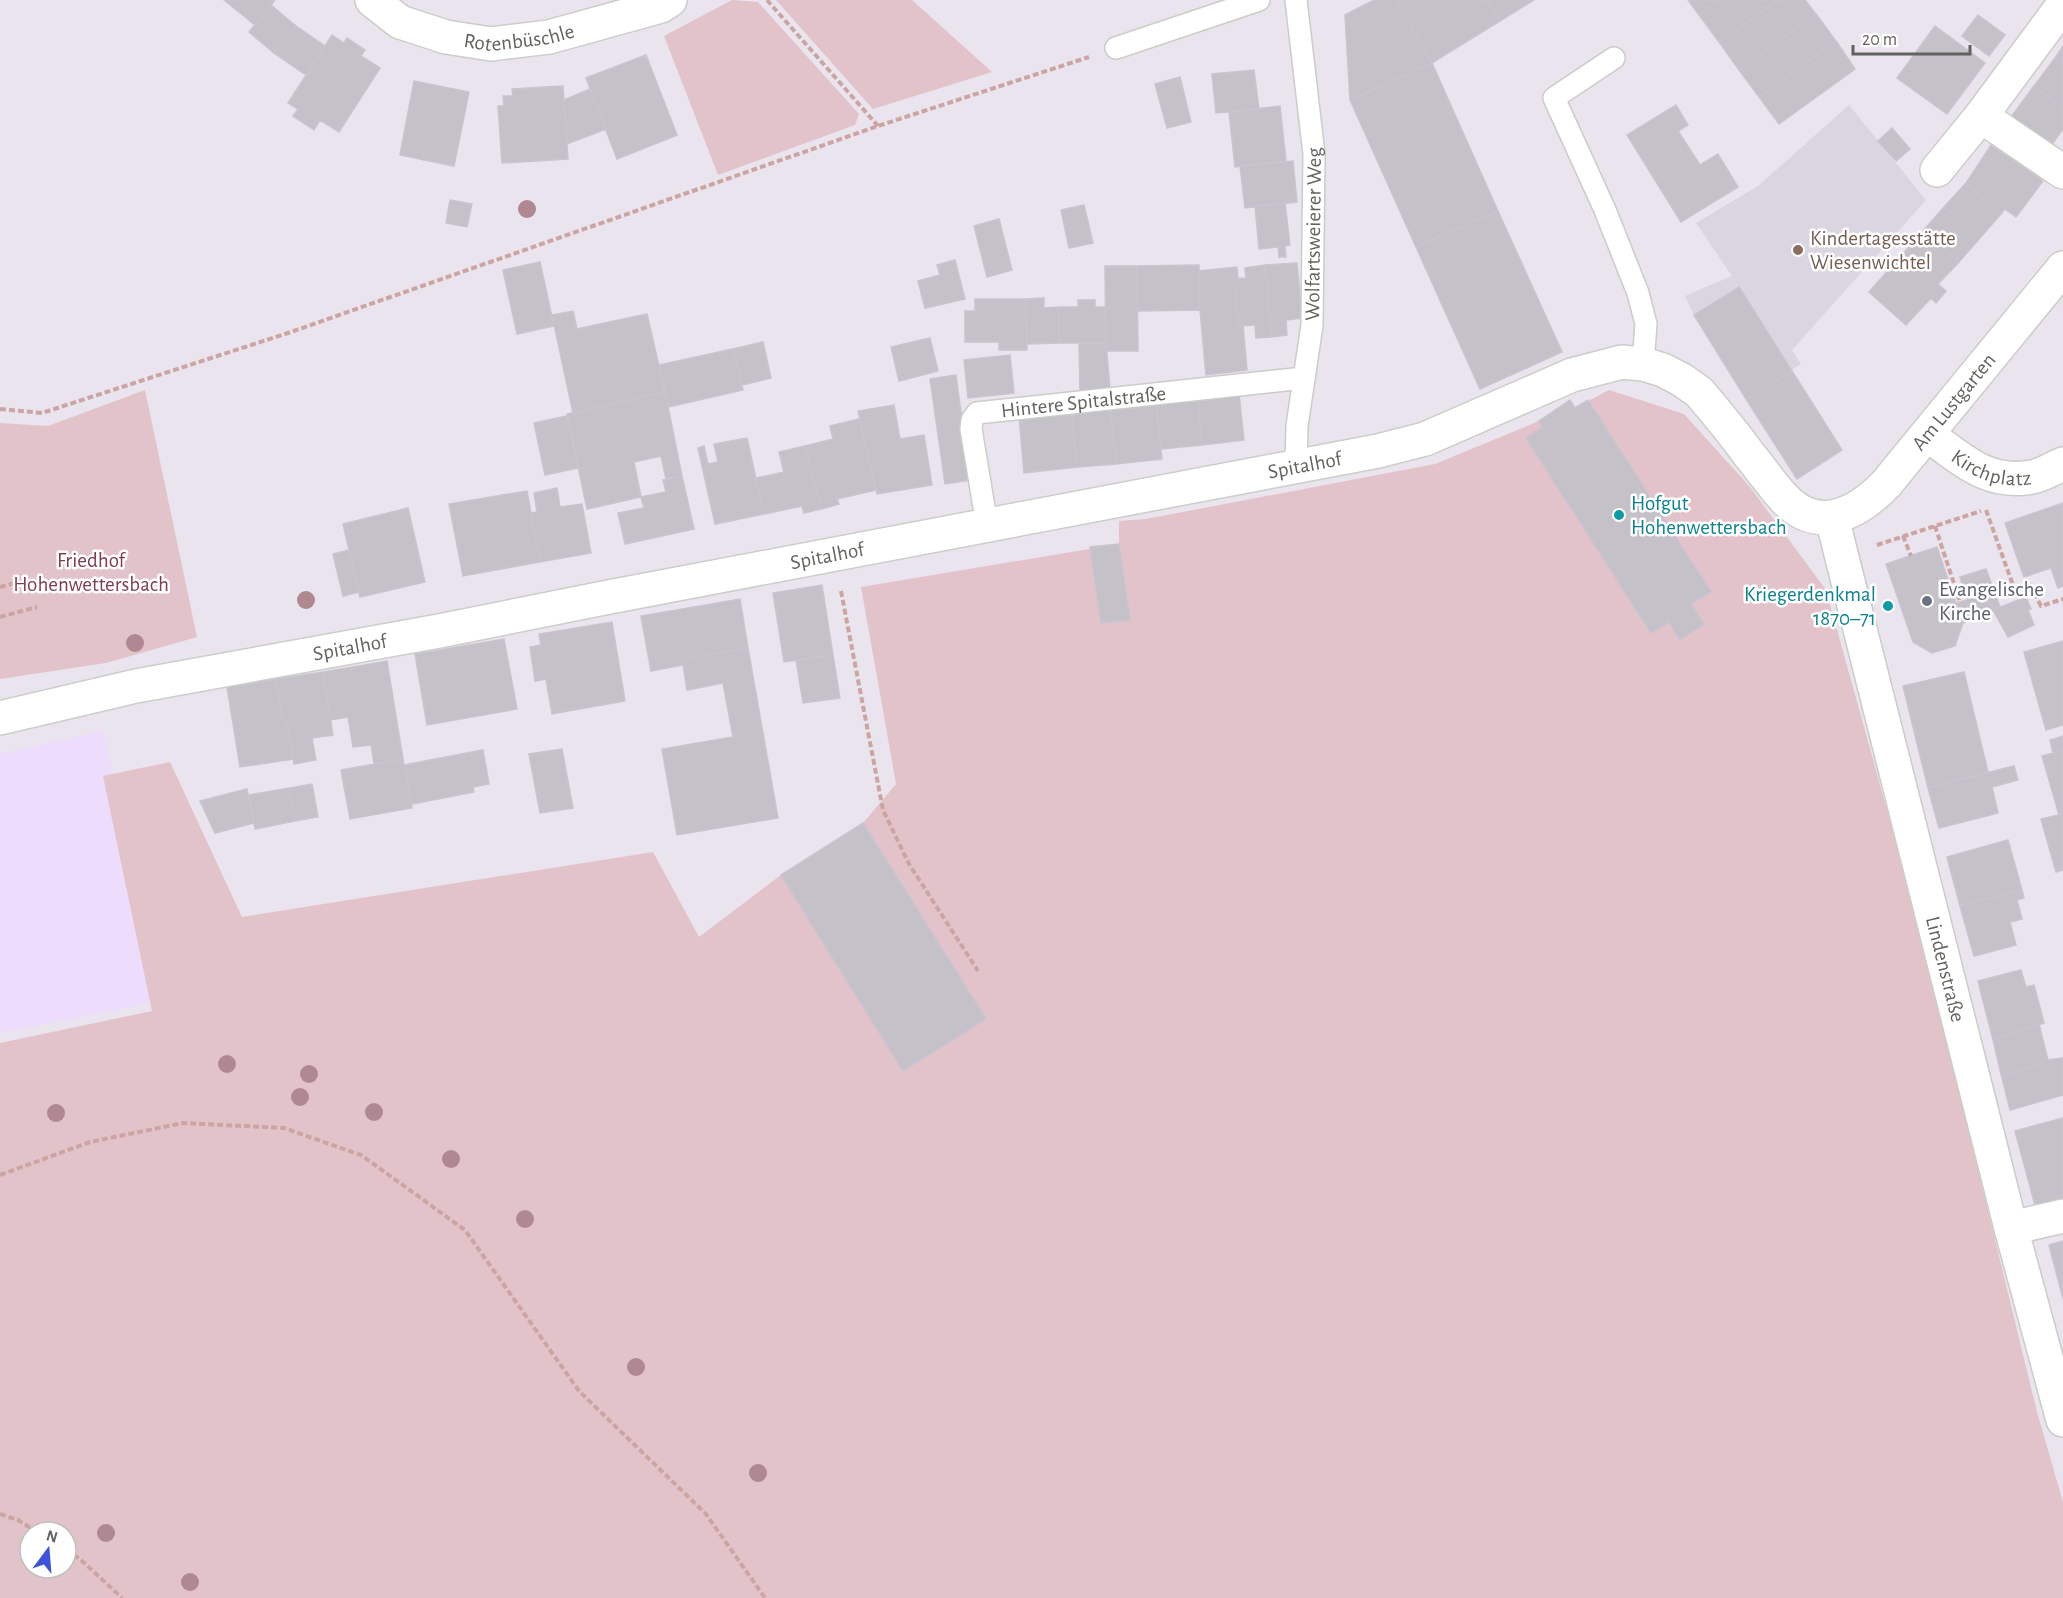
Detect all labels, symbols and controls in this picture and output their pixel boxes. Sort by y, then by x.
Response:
scale bar [1853,18,1970,56]
street label: Rotenbüschle [463,20,577,55]
text: 20 m [1862,31,1897,49]
street label: Wolfartsweierer Weg [1302,146,1325,321]
place label: Kindertagesstätte Wiesenwichtel [1810,228,1956,273]
marker: Kindertagesstätte Wiesenwichtel [1791,243,1805,257]
street label: Am Lustgarten [1908,349,1999,454]
street label: Hintere Spitalstraße [1000,382,1167,421]
street label: Kirchplatz [1948,445,2032,489]
street label: Spitalhof [1266,447,1345,482]
place label: Hofgut Hohenwettersbach [1631,493,1787,538]
marker: Hofgut Hohenwettersbach [1612,508,1626,522]
street label: Spitalhof [789,538,867,573]
park label: Friedhof Hohenwettersbach [13,550,169,595]
place label: Evangelische Kirche [1939,579,2044,624]
place label: Kriegerdenkmal 1870–71 [1744,584,1876,629]
marker: Evangelische Kirche [1920,594,1934,608]
marker: Kriegerdenkmal 1870–71 [1881,599,1895,613]
street label: Spitalhof [311,630,390,664]
street label: Lindenstraße [1922,914,1969,1024]
north arrow [18,1520,78,1580]
text: N [44,1527,59,1546]

